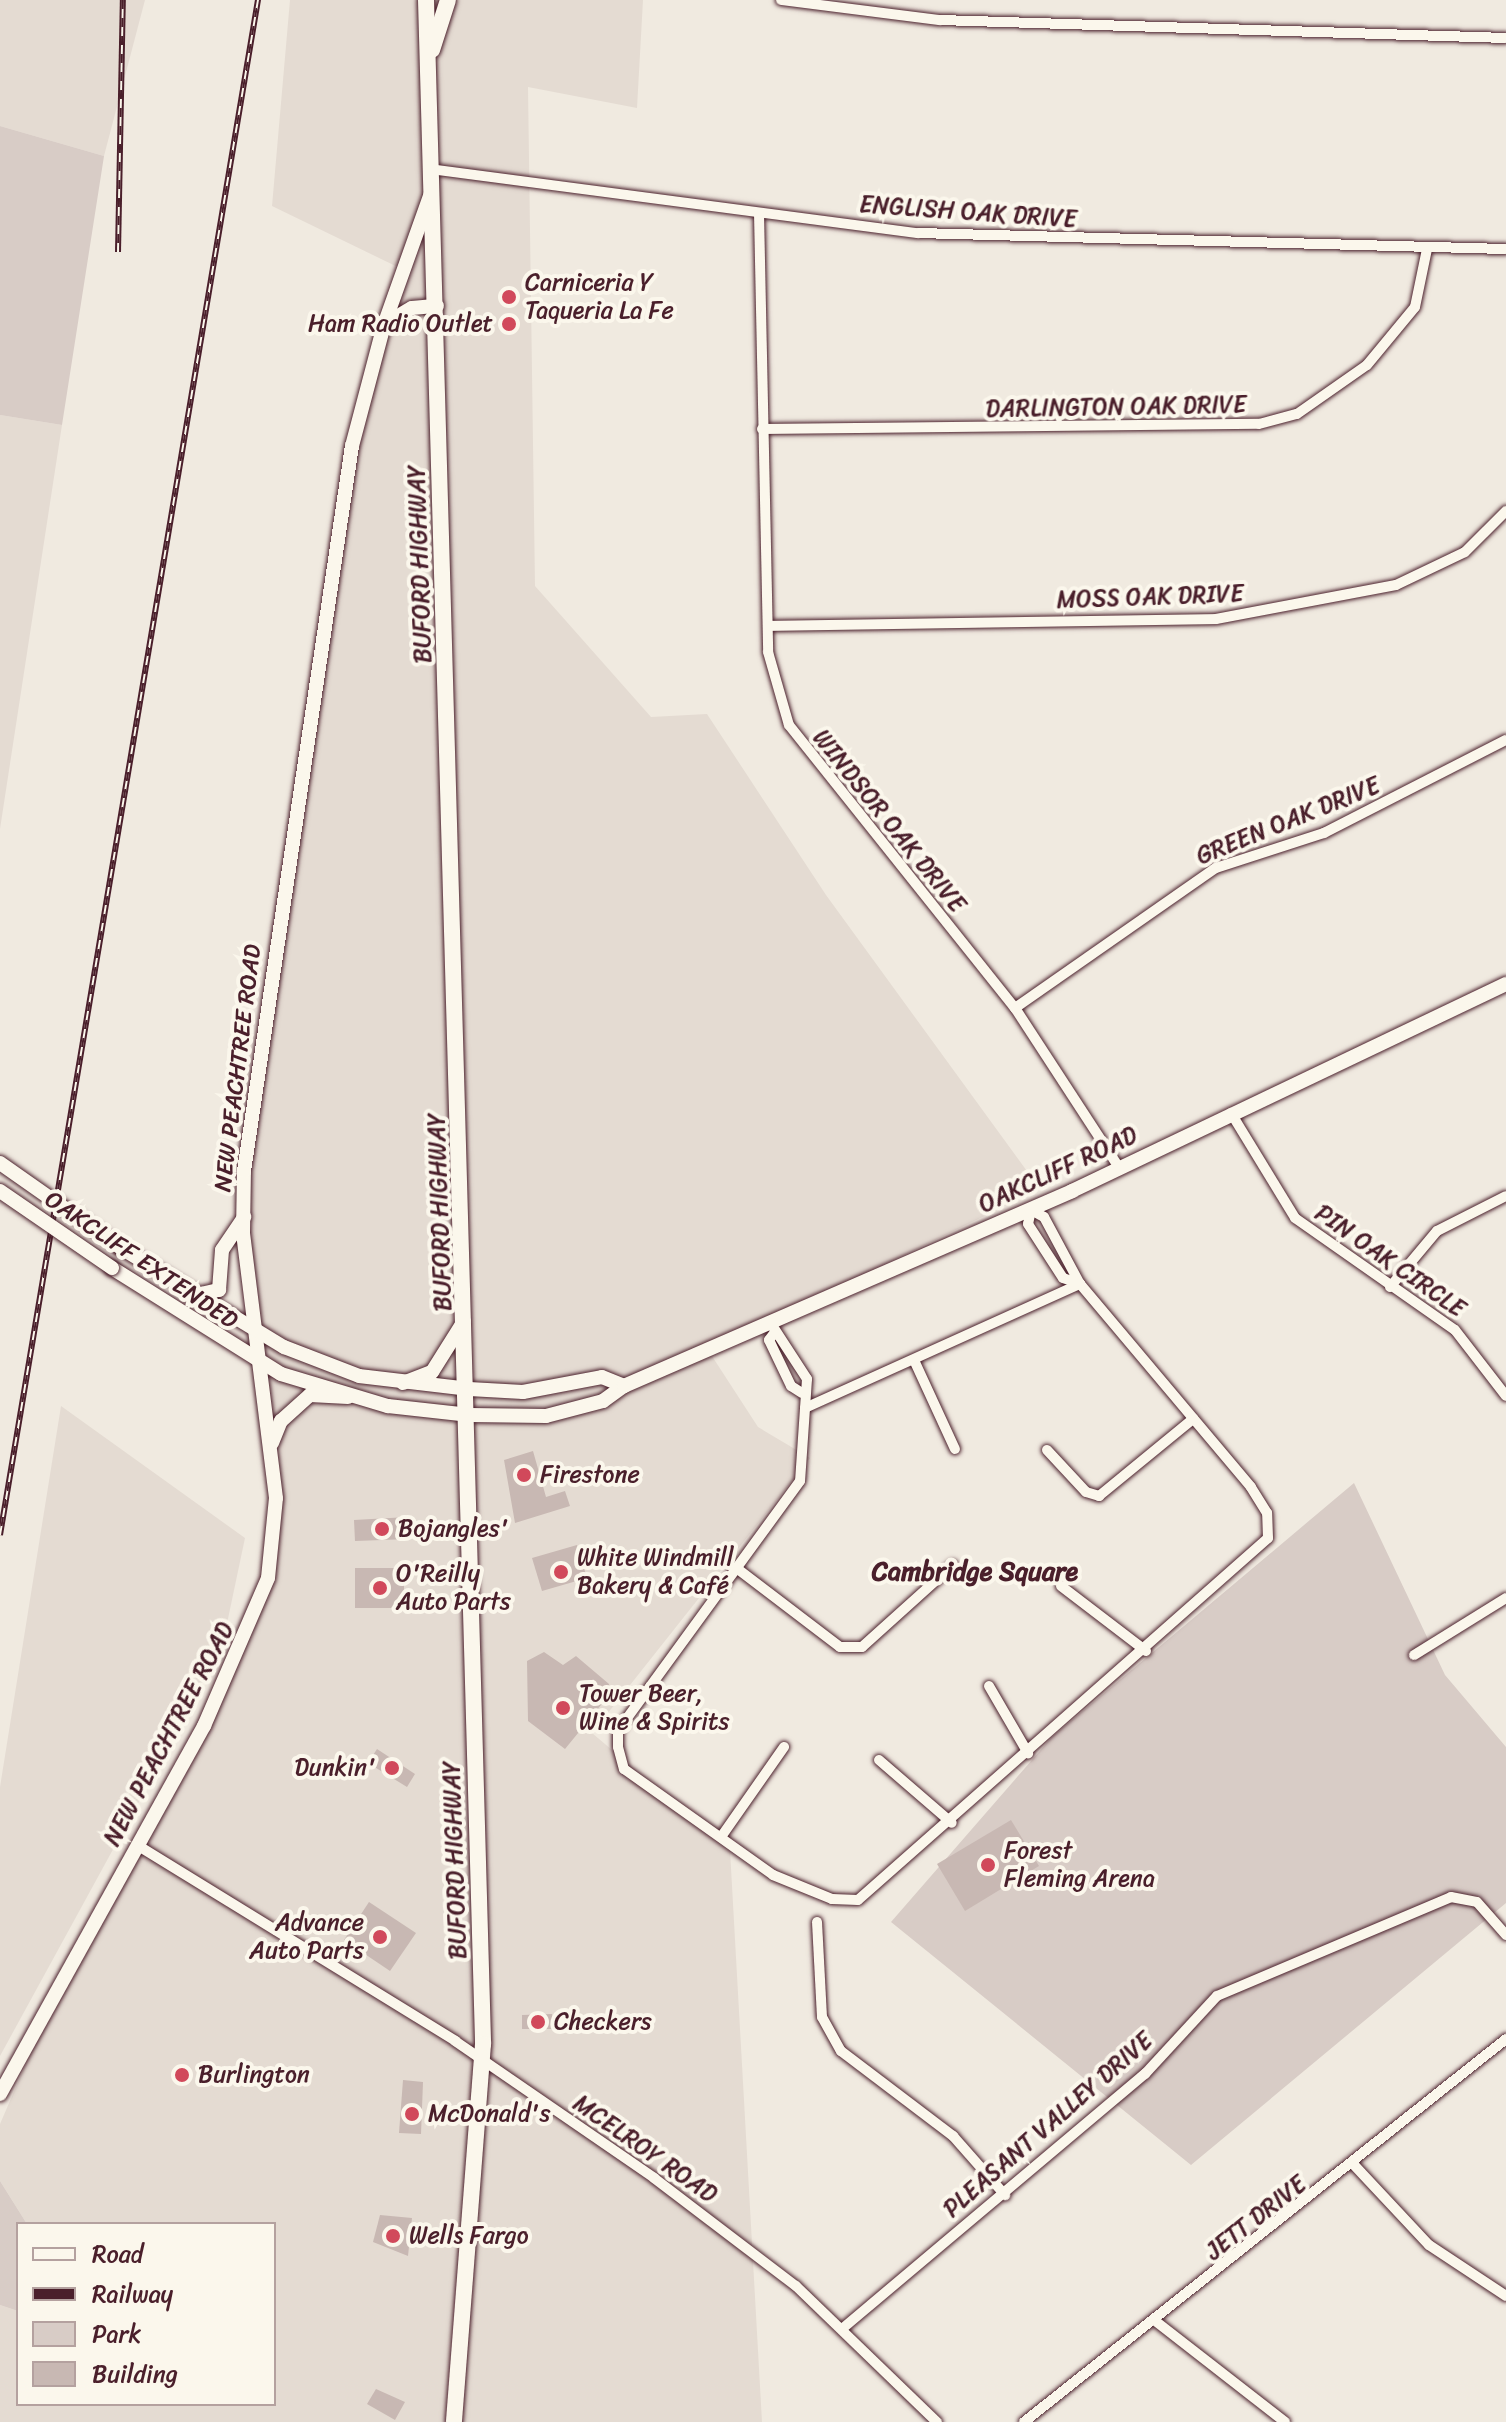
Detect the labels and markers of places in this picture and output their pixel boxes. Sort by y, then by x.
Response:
place label: Carniceria Y Taqueria La Fe [525,269,674,325]
marker: Carniceria Y Taqueria La Fe [500,288,518,306]
place label: Ham Radio Outlet [308,310,493,338]
marker: Ham Radio Outlet [500,315,518,333]
place label: Firestone [540,1461,640,1489]
marker: Firestone [515,1466,533,1484]
place label: Bojangles' [398,1515,509,1543]
marker: Bojangles' [373,1520,391,1538]
place label: White Windmill Bakery & Café [577,1544,733,1600]
place label: O'Reilly Auto Parts [396,1560,510,1616]
marker: White Windmill Bakery & Café [552,1563,570,1581]
marker: O'Reilly Auto Parts [371,1579,389,1597]
place label: Tower Beer, Wine & Spirits [579,1680,729,1736]
marker: Tower Beer, Wine & Spirits [554,1699,572,1717]
place label: Dunkin' [294,1754,376,1782]
marker: Dunkin' [383,1759,401,1777]
place label: Forest Fleming Arena [1004,1837,1156,1893]
marker: Forest Fleming Arena [979,1856,997,1874]
place label: Advance Auto Parts [250,1909,364,1965]
marker: Advance Auto Parts [371,1928,389,1946]
place label: Checkers [554,2008,652,2036]
marker: Checkers [529,2013,547,2031]
place label: Burlington [198,2061,310,2089]
marker: Burlington [173,2066,191,2084]
place label: McDonald's [428,2100,551,2128]
marker: McDonald's [403,2105,421,2123]
place label: Wells Fargo [409,2222,529,2250]
marker: Wells Fargo [384,2227,402,2245]

